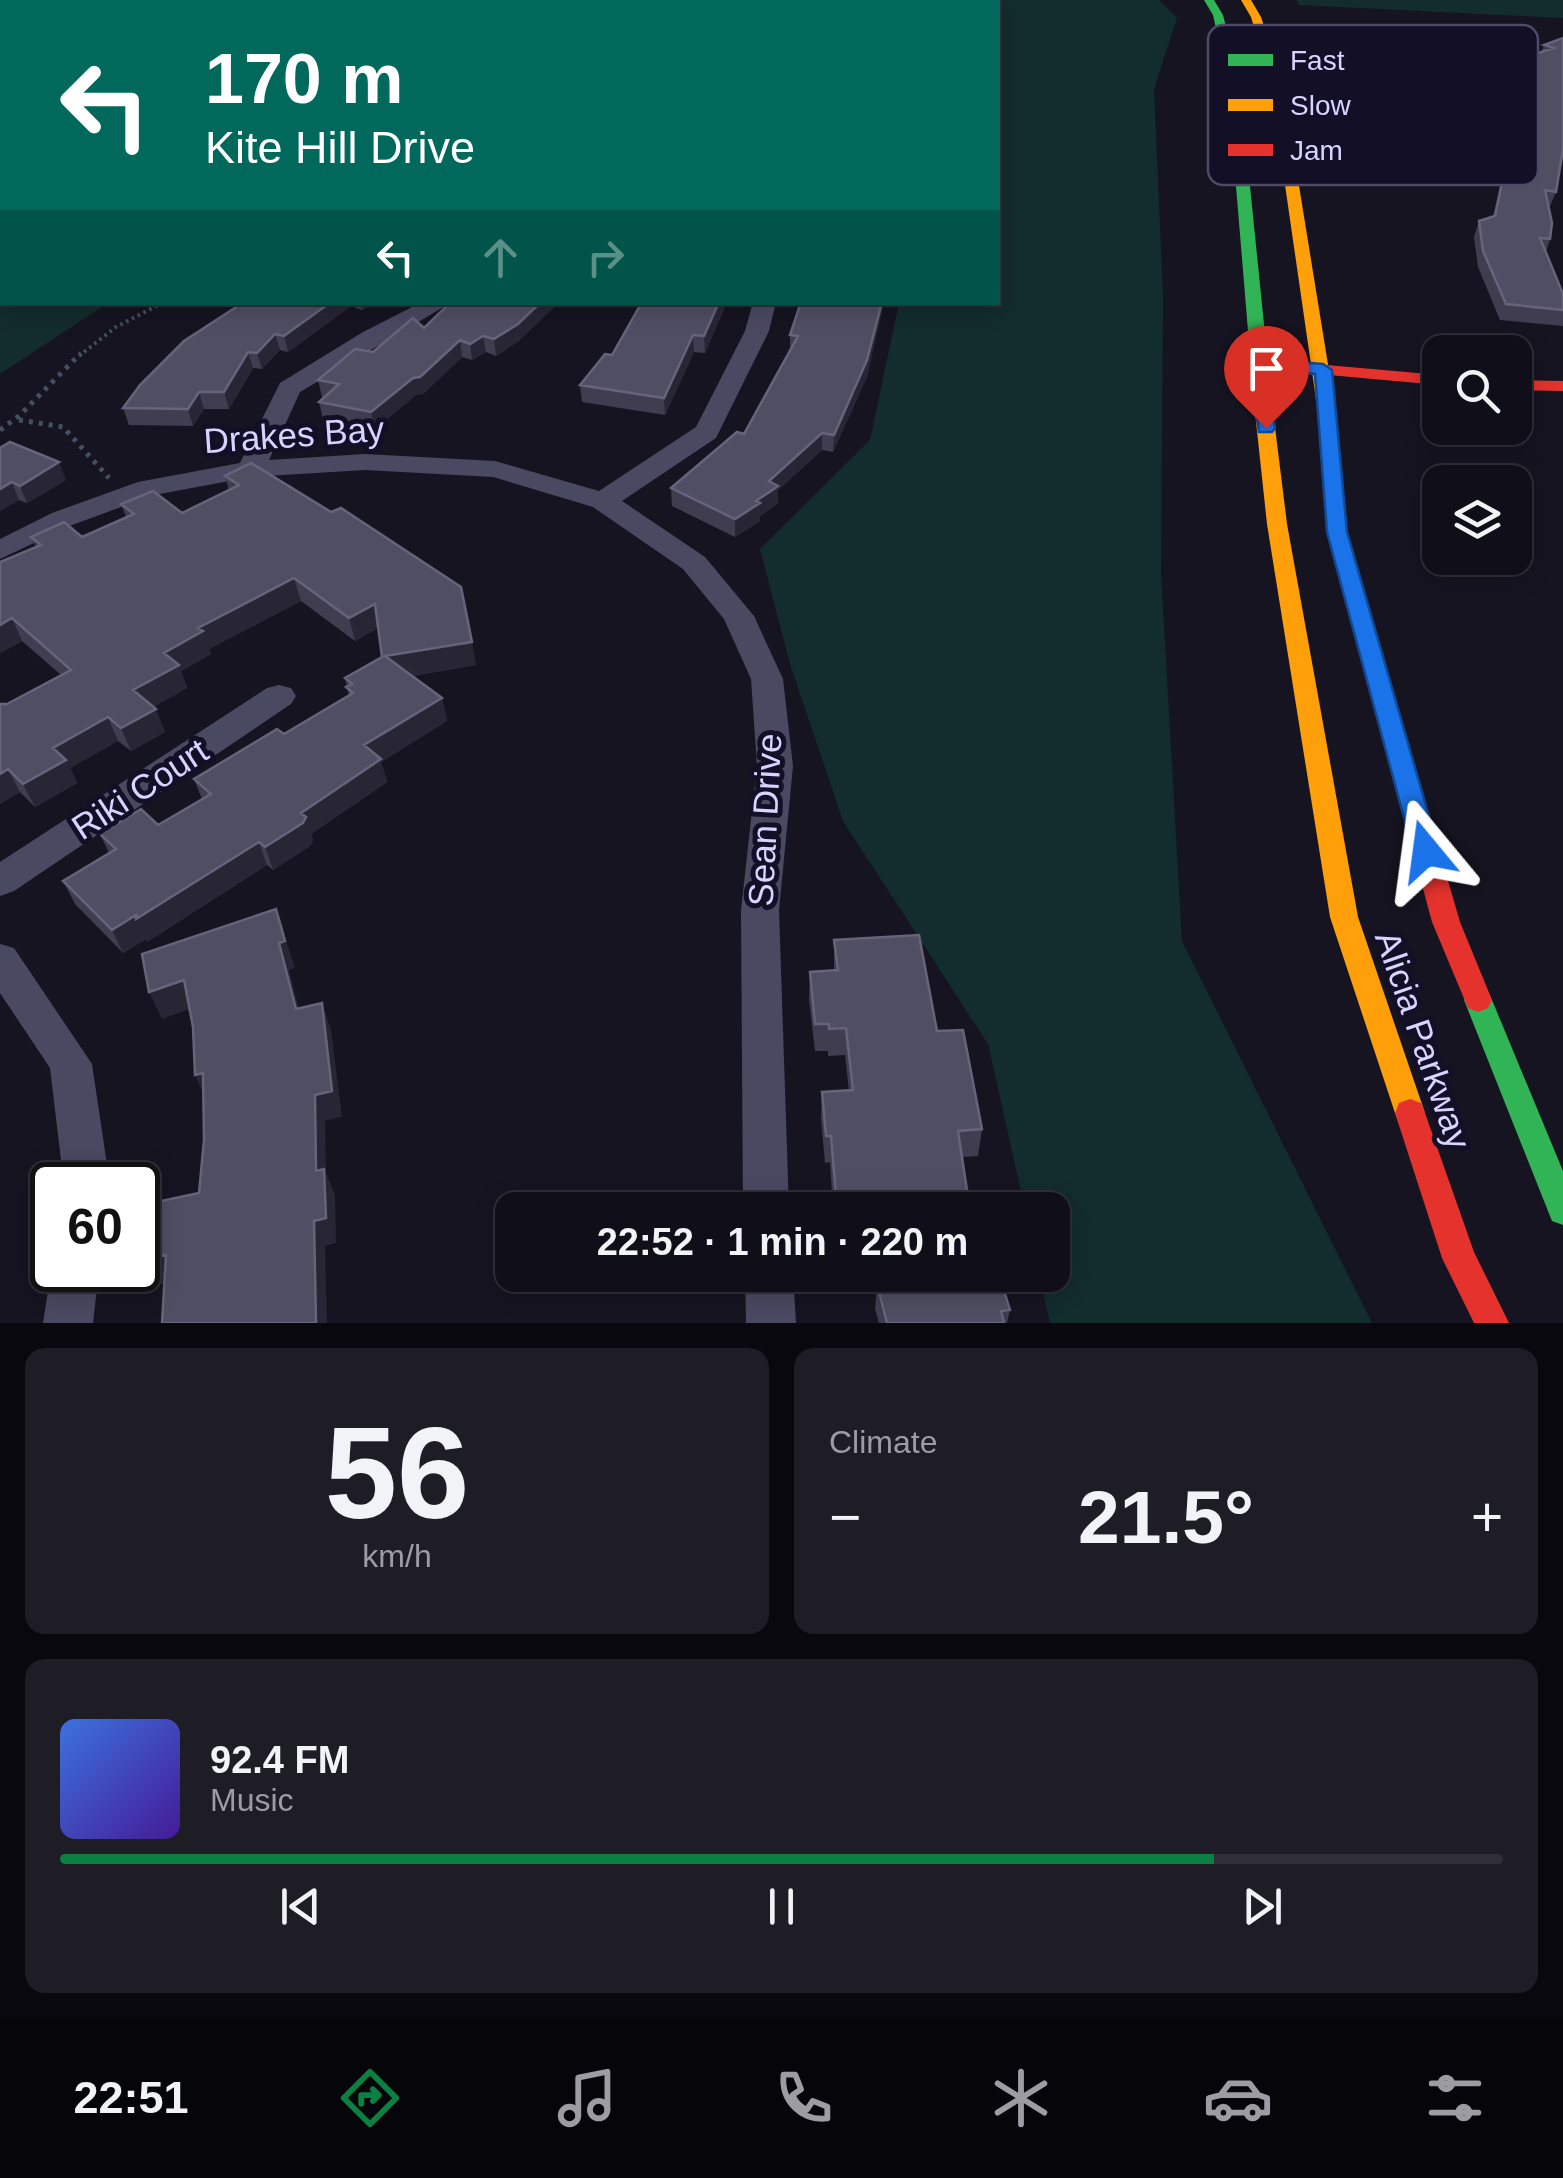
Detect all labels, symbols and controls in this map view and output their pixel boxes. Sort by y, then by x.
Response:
legend [1208,25,1538,185]
icon: left [40,40,170,170]
text: 170 m [205,40,403,118]
text: Fast [1290,45,1345,76]
text: Slow [1290,90,1351,121]
text: Kite Hill Drive [205,122,475,173]
text: Jam [1290,135,1343,166]
icon: left [368,230,423,285]
icon: ahead [473,230,528,285]
icon: right [578,230,633,285]
pin [1224,326,1309,429]
map controls [1422,335,1532,575]
button: search [1422,335,1532,445]
icon: arrive [1239,341,1294,396]
street label: Drakes Bay [202,409,386,460]
button: layers [1422,465,1532,575]
street label: Riki Court [65,730,215,847]
street label: Sean Drive [740,733,789,907]
position arrow [1374,799,1478,903]
street label: Alicia Parkway [1368,926,1479,1154]
speed limit sign: 60 [30,1162,160,1292]
text: 22:52 · 1 min · 220 m [597,1221,968,1263]
text: 56 [325,1400,469,1546]
text: Climate [829,1424,937,1460]
text: 21.5° [1078,1475,1254,1559]
text: − [829,1486,861,1548]
text: + [1471,1486,1503,1548]
text: km/h [362,1538,432,1574]
text: 92.4 FM [210,1739,349,1781]
text: Music [210,1782,294,1818]
icon: previous [273,1879,328,1934]
icon: pause [754,1879,809,1934]
icon: next [1235,1879,1290,1934]
icon: directions [335,2063,405,2133]
icon: music [552,2063,622,2133]
icon: phone [769,2063,839,2133]
icon: climate [986,2063,1056,2133]
icon: car [1203,2063,1273,2133]
icon: filters [1420,2063,1490,2133]
text: 22:51 [73,2072,189,2123]

